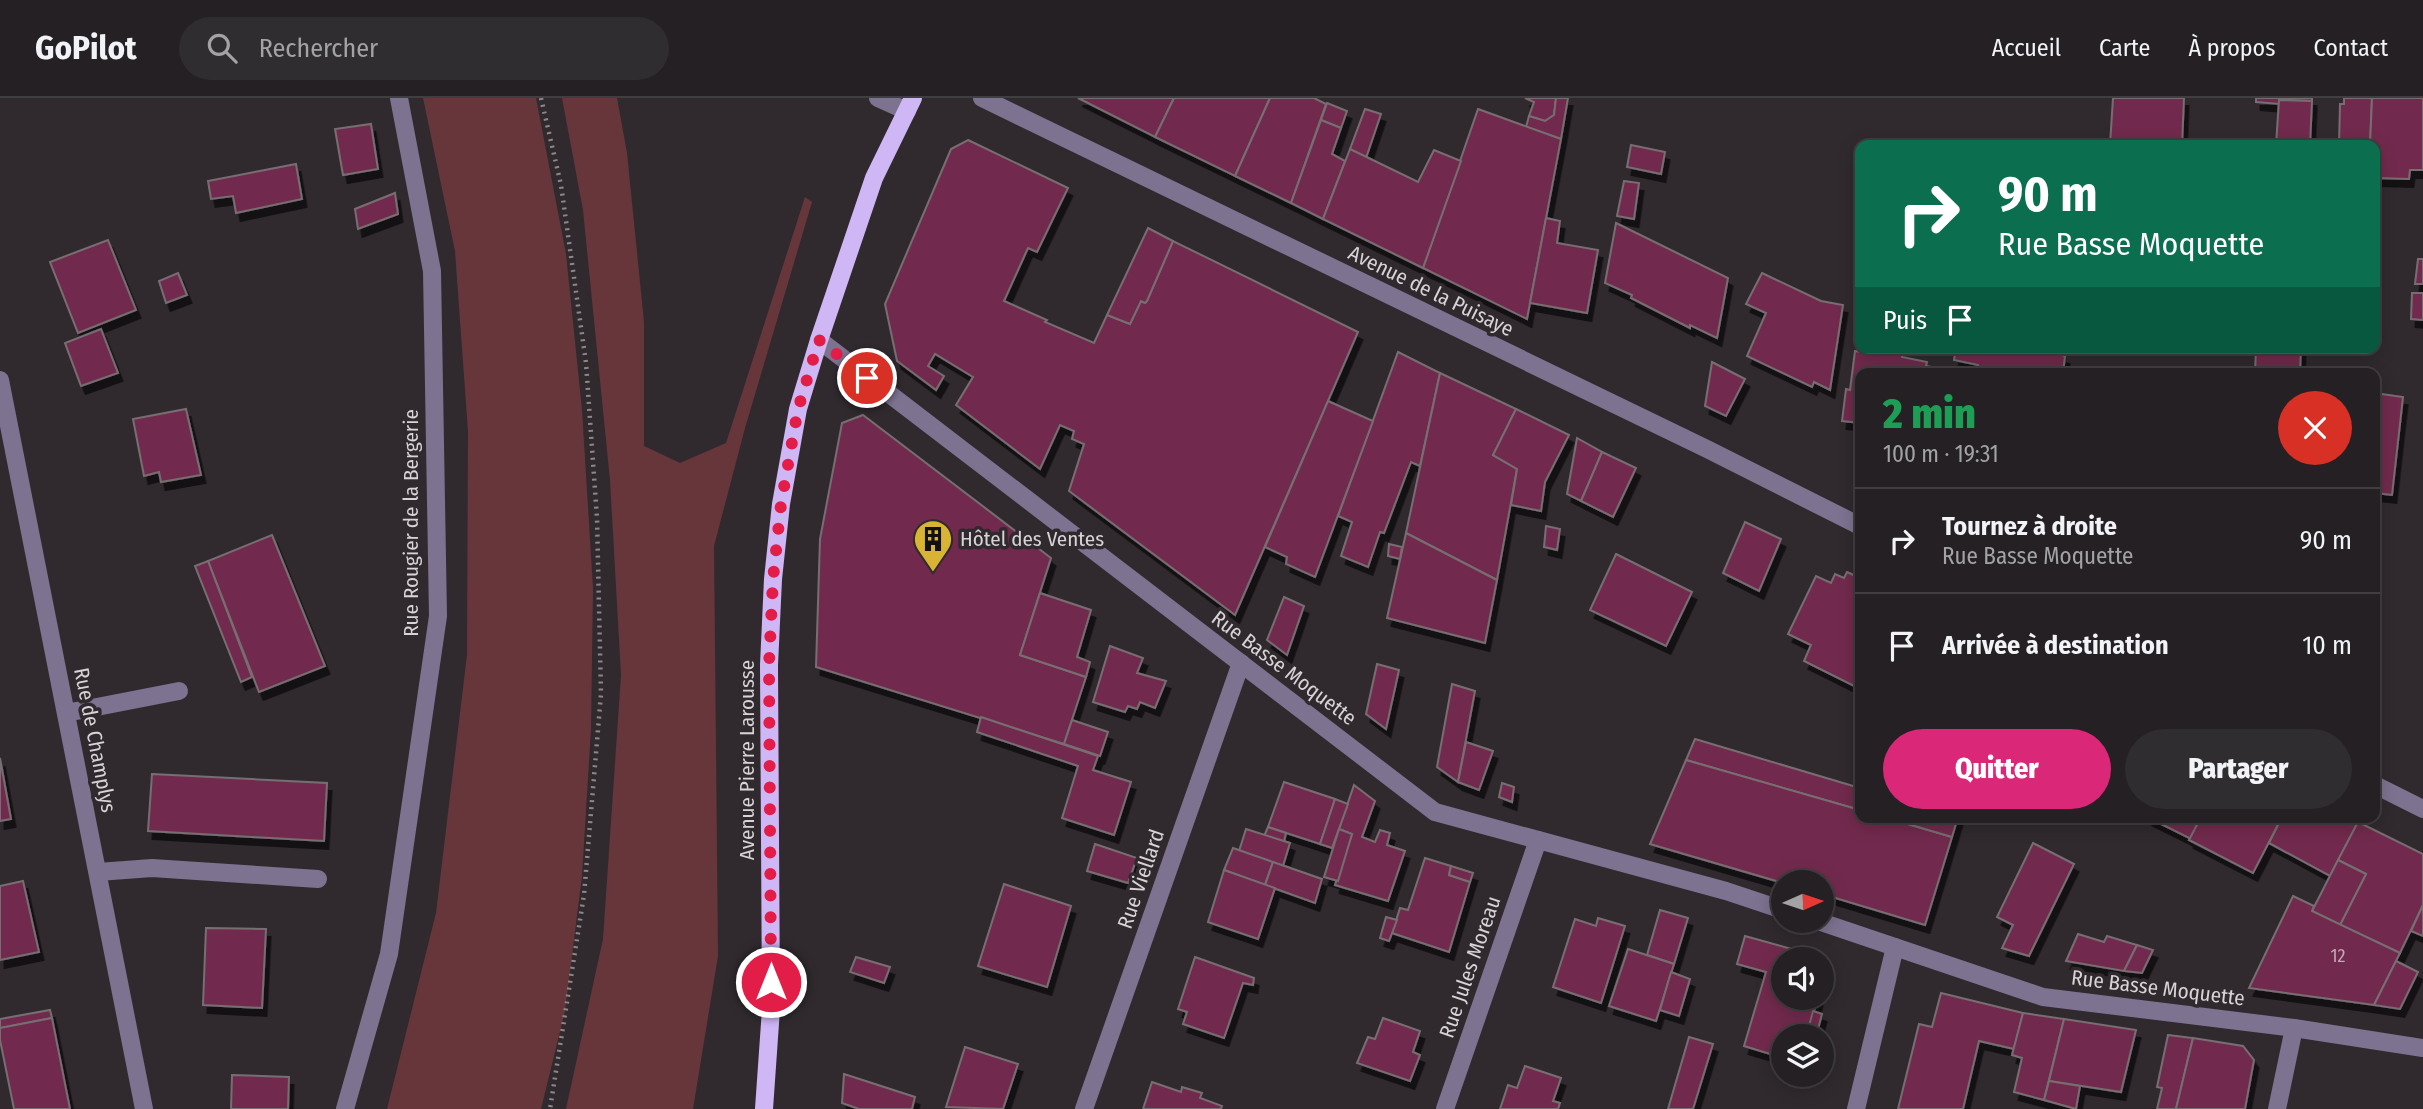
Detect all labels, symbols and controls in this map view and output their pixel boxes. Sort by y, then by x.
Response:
search box [179,17,669,80]
text: GoPilot [35,28,137,68]
icon: search [203,29,241,67]
text: Rechercher [259,33,378,64]
text: Accueil [1992,34,2061,62]
text: Carte [2099,34,2150,62]
text: À propos [2188,34,2275,62]
text: Contact [2313,34,2388,62]
text: 90 m [1998,165,2098,224]
icon: right [1883,168,1974,259]
text: Rue Basse Moquette [1998,225,2264,263]
street label: Avenue de la Puisaye [1344,240,1518,342]
icon: arrive [1941,301,1979,339]
text: Puis [1883,305,1927,336]
pin [837,348,897,408]
icon: arrive [848,359,886,397]
text: 2 min [1883,389,1976,439]
button: close [2278,391,2352,465]
street label: Rue Rougier de la Bergerie [398,409,424,637]
text: 100 m · 19:31 [1883,440,1999,468]
text: Tournez à droite [1942,511,2117,542]
building icon: Hôtel des Ventes [912,518,954,573]
icon: right [1883,522,1921,560]
text: 90 m [2300,525,2352,556]
place label: Hôtel des Ventes [960,526,1104,552]
text: Rue Basse Moquette [1942,542,2133,570]
street label: Rue Basse Moquette [1206,605,1362,731]
icon: arrive [1883,627,1921,665]
text: Arrivée à destination [1942,630,2169,661]
text: 10 m [2302,630,2352,661]
street label: Avenue Pierre Larousse [734,660,760,860]
street label: Rue de Champlys [68,665,122,815]
button: Quitter [1883,729,2111,809]
button: Partager [2125,729,2352,809]
street label: Rue Viellard [1112,826,1170,932]
north arrow [1771,870,1834,933]
map controls [1771,870,1834,1087]
street label: Rue Jules Moreau [1434,893,1506,1041]
position arrow [734,945,808,1019]
house number: 12 [2331,945,2346,967]
button: sound [1771,947,1834,1010]
street label: Rue Basse Moquette [2070,964,2246,1012]
button: layers [1771,1024,1834,1087]

